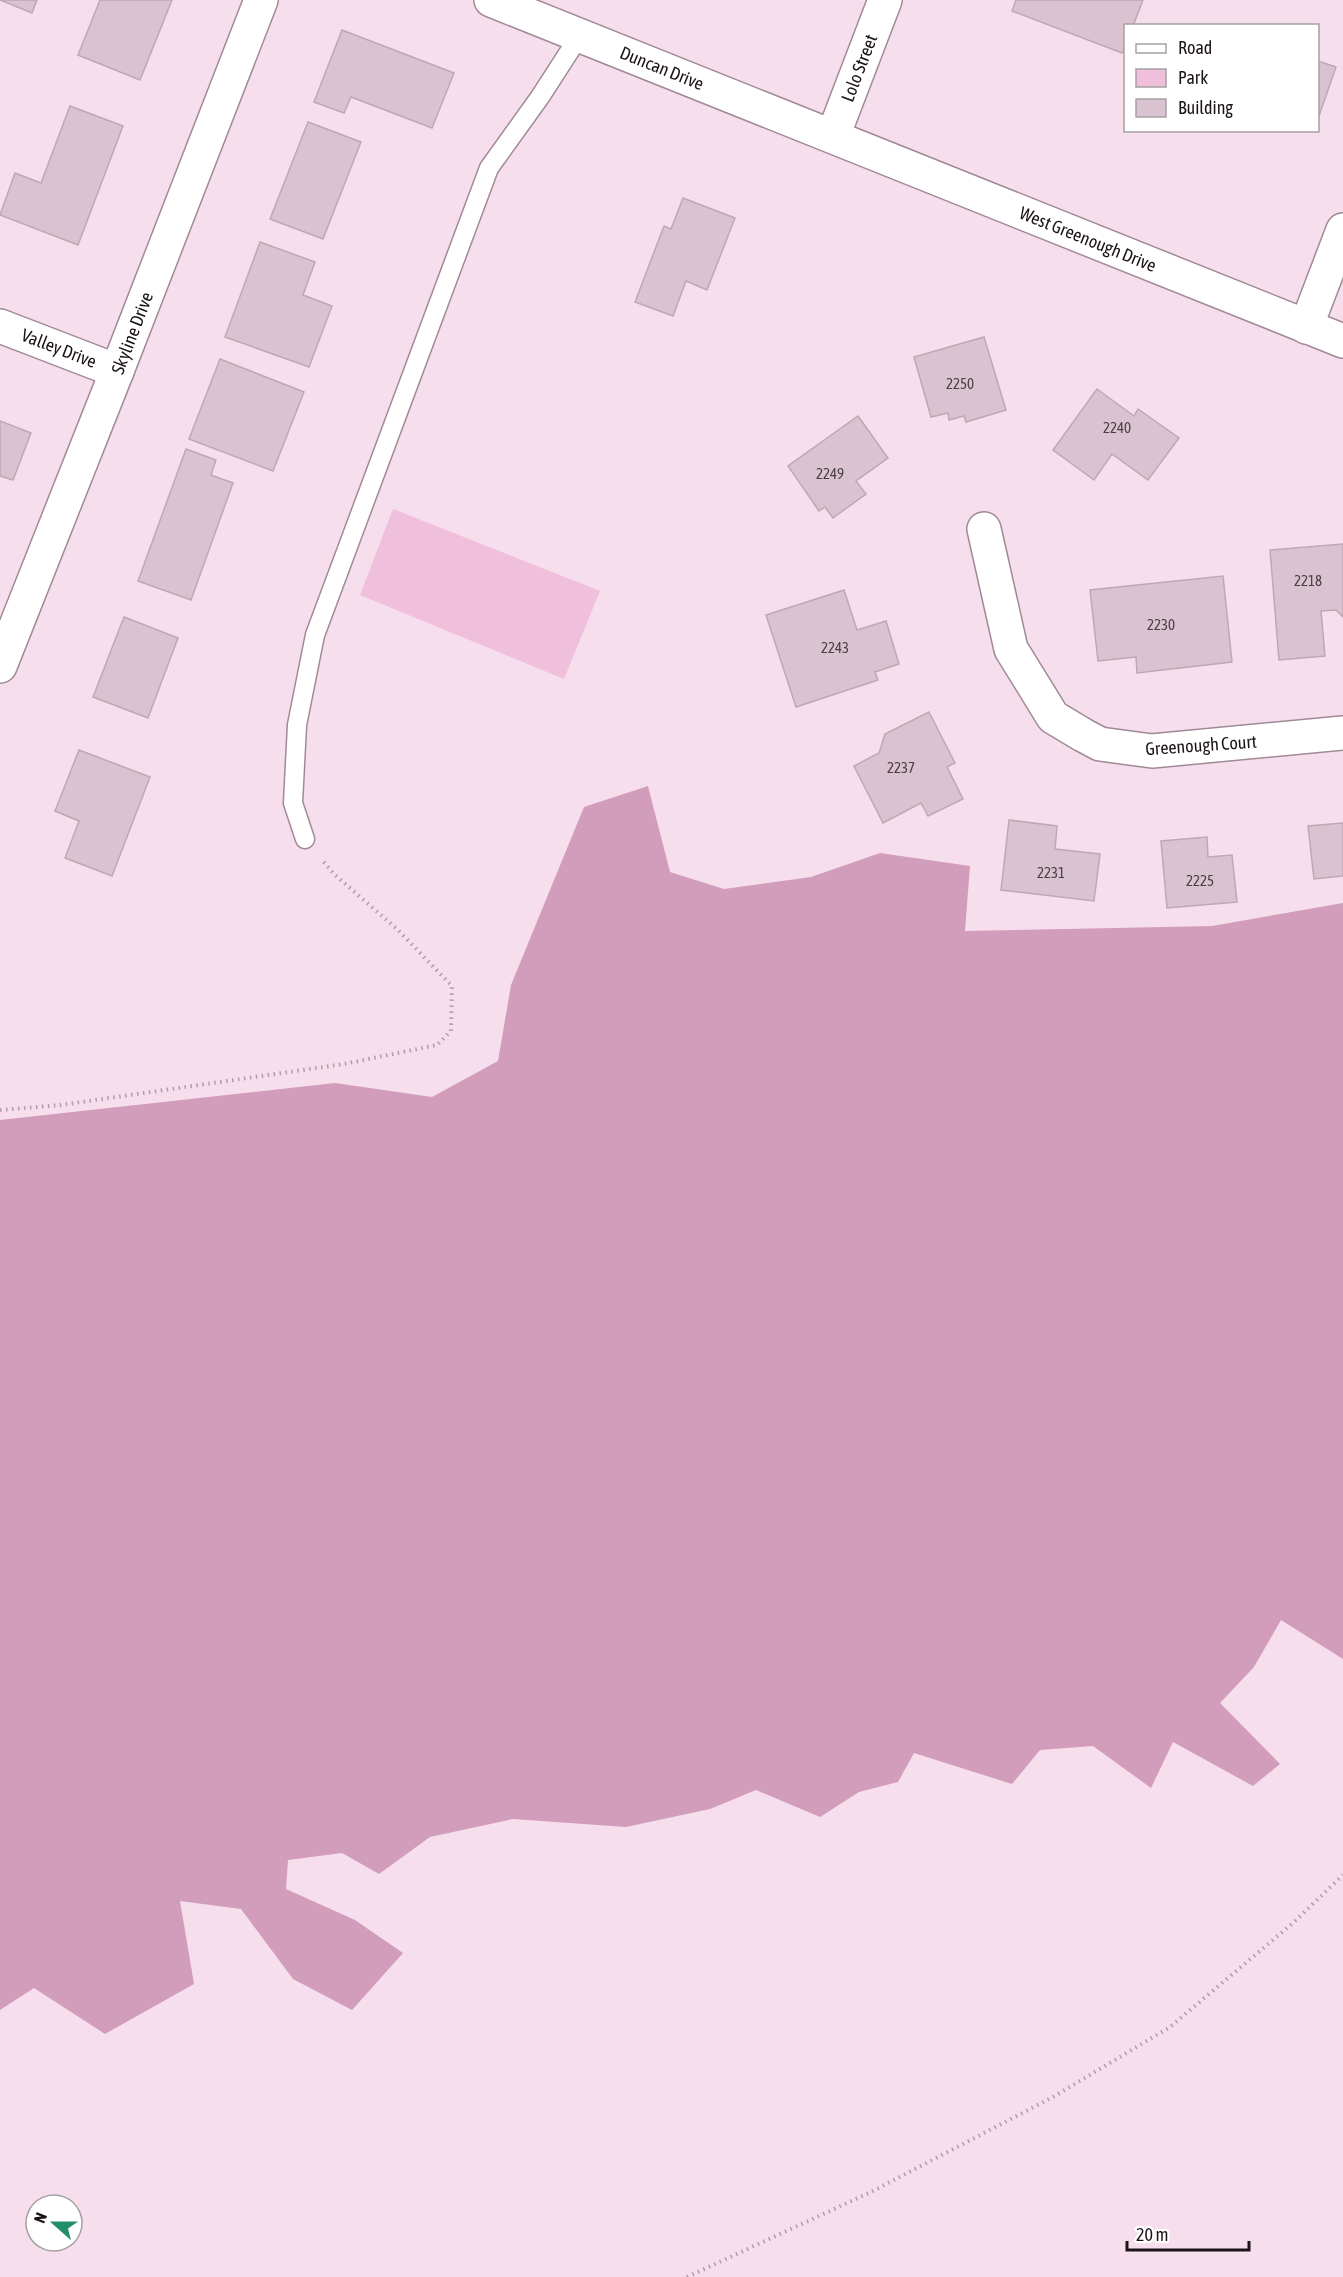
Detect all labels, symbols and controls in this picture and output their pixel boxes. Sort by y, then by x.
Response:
legend [1124,24,1319,132]
street label: Lolo Street [837,31,881,105]
text: Road [1178,37,1212,58]
street label: Duncan Drive [617,42,707,94]
text: Park [1178,67,1208,88]
text: Building [1178,97,1233,118]
street label: West Greenough Drive [1017,202,1159,276]
street label: Skyline Drive [107,289,157,377]
street label: Valley Drive [18,324,100,372]
house number: 2250 [946,375,974,392]
house number: 2240 [1103,419,1131,436]
house number: 2249 [816,465,844,482]
house number: 2218 [1294,572,1322,589]
house number: 2230 [1147,616,1175,633]
house number: 2243 [821,639,849,656]
street label: Greenough Court [1145,731,1257,759]
house number: 2237 [887,759,915,776]
house number: 2231 [1037,864,1065,881]
house number: 2225 [1186,872,1214,889]
north arrow [24,2193,84,2253]
text: N [30,2210,50,2225]
scale bar [1127,2214,1248,2252]
text: 20 m [1136,2224,1168,2245]

